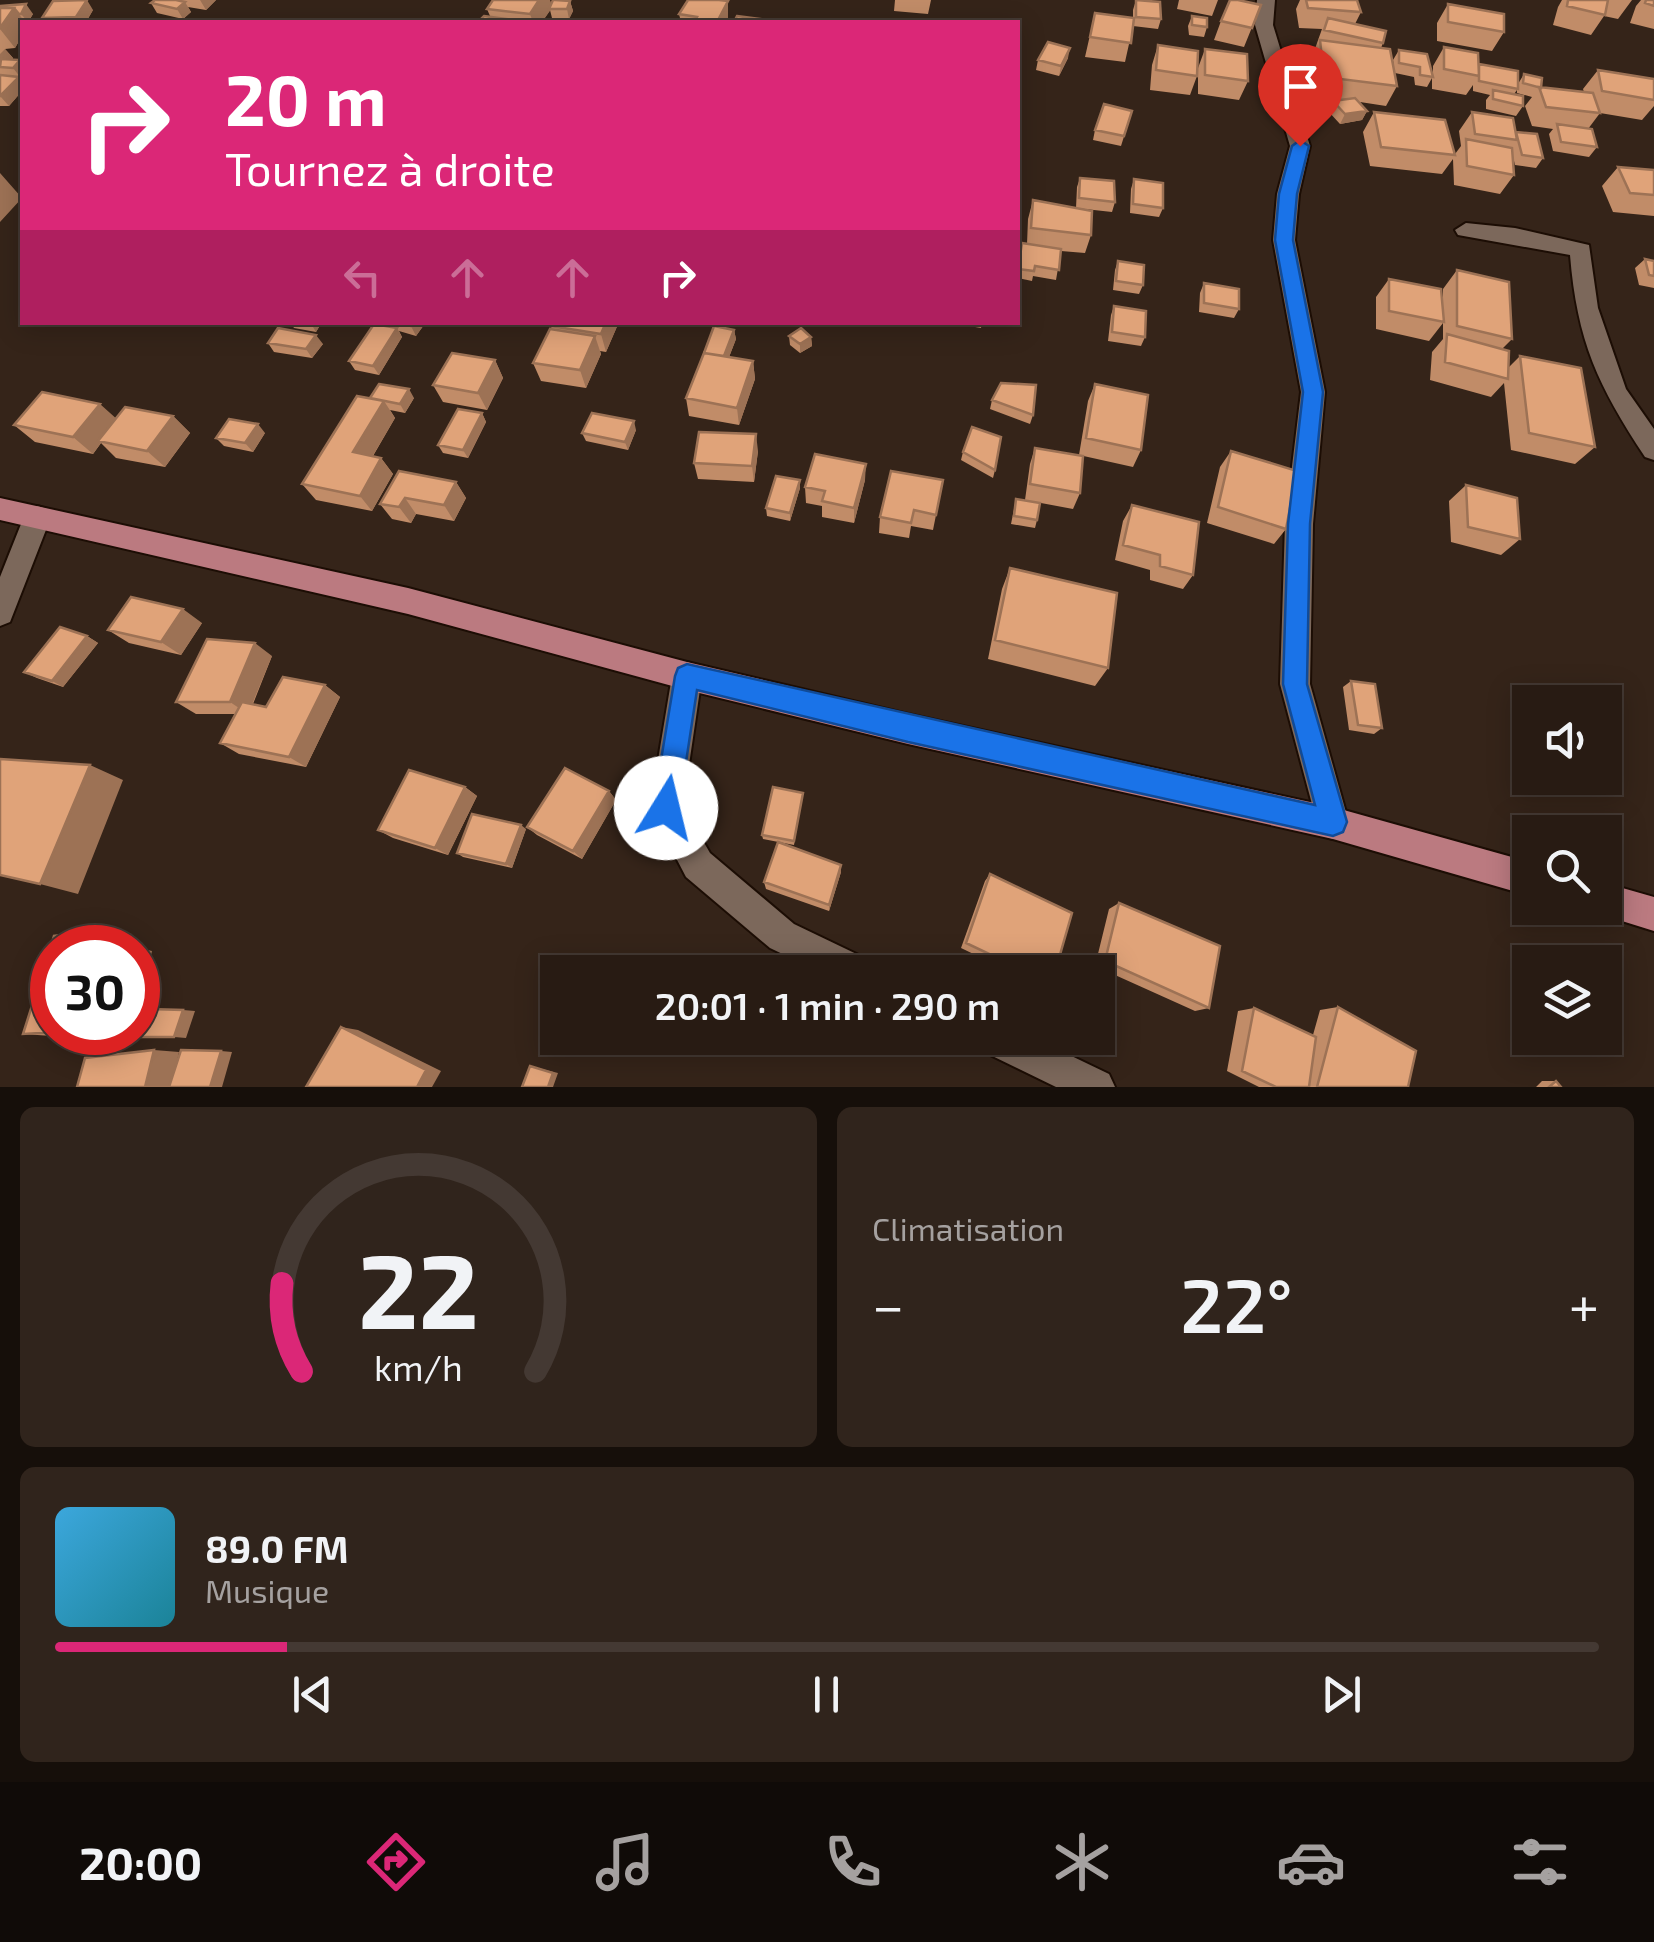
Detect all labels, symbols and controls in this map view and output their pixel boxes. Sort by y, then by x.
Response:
pin [1258,44,1343,147]
text: 20 m [225,56,387,140]
icon: arrive [1273,59,1328,114]
icon: right [60,60,190,190]
text: Tournez à droite [225,141,555,195]
icon: left [335,250,390,305]
icon: ahead [440,250,495,305]
icon: ahead [545,250,600,305]
icon: right [650,250,705,305]
map controls [1512,685,1622,1055]
button: sound [1512,685,1622,795]
position arrow [614,756,718,860]
button: search [1512,815,1622,925]
speed limit sign: 30 [30,925,160,1055]
button: layers [1512,945,1622,1055]
text: 20:01 · 1 min · 290 m [655,982,1000,1028]
text: Climatisation [872,1209,1064,1247]
text: 22 [358,1225,479,1350]
text: 22° [1180,1258,1293,1348]
text: − [872,1271,904,1337]
text: + [1569,1271,1599,1337]
text: km/h [374,1345,463,1388]
text: 89.0 FM [205,1525,349,1571]
text: Musique [205,1571,329,1609]
icon: previous [285,1667,340,1722]
icon: pause [799,1667,854,1722]
icon: next [1314,1667,1369,1722]
icon: directions [361,1827,431,1897]
icon: music [590,1827,660,1897]
icon: phone [818,1827,888,1897]
icon: climate [1047,1827,1117,1897]
icon: car [1276,1827,1346,1897]
icon: filters [1505,1827,1575,1897]
text: 20:00 [79,1835,202,1889]

